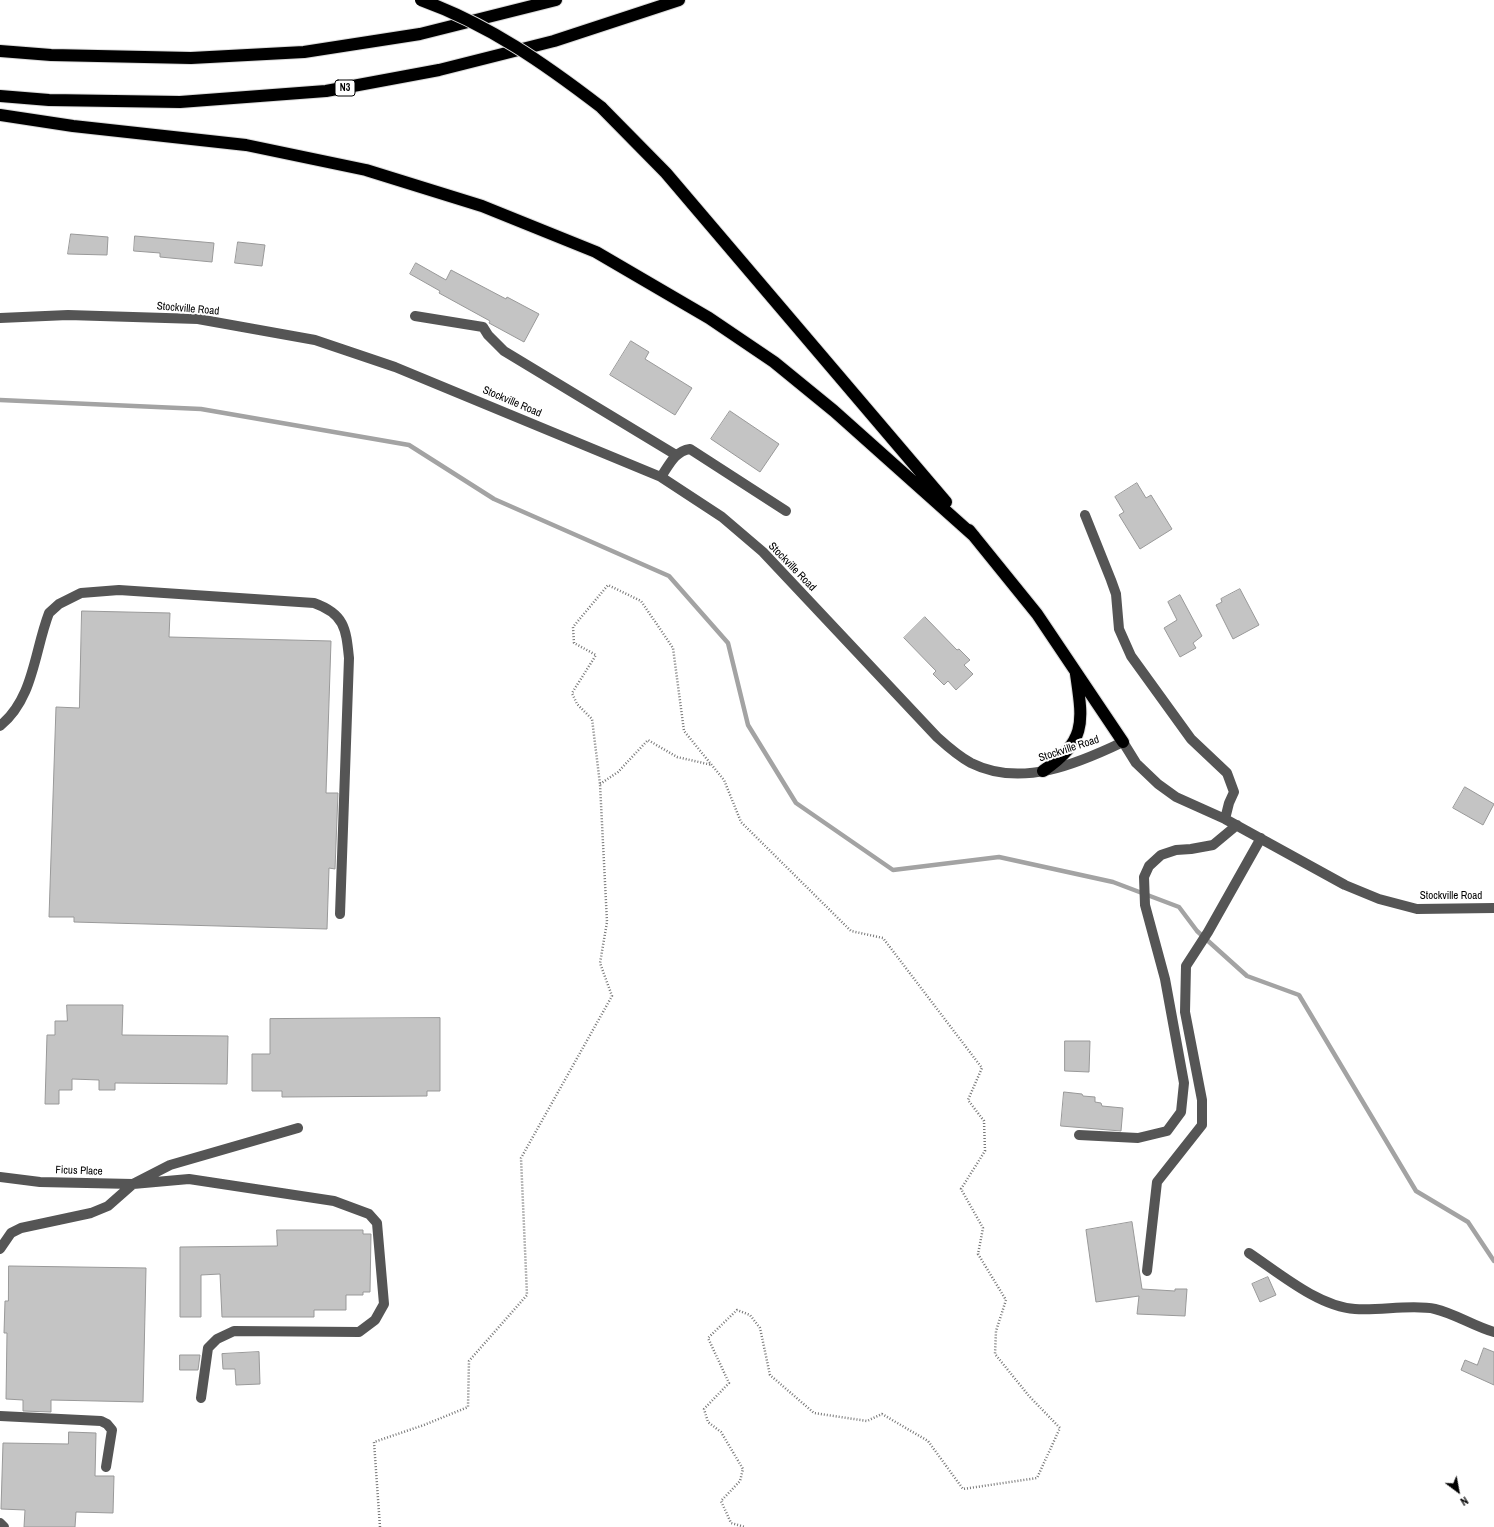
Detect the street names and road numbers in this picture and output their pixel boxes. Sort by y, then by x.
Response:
road number: N3 [335,80,355,96]
street label: Stockville Road [156,300,220,318]
street label: Stockville Road [481,384,543,420]
street label: Stockville Road [765,540,819,594]
street label: Stockville Road [1037,733,1101,765]
street label: Stockville Road [1420,889,1482,903]
street label: Ficus Place [55,1164,103,1178]

